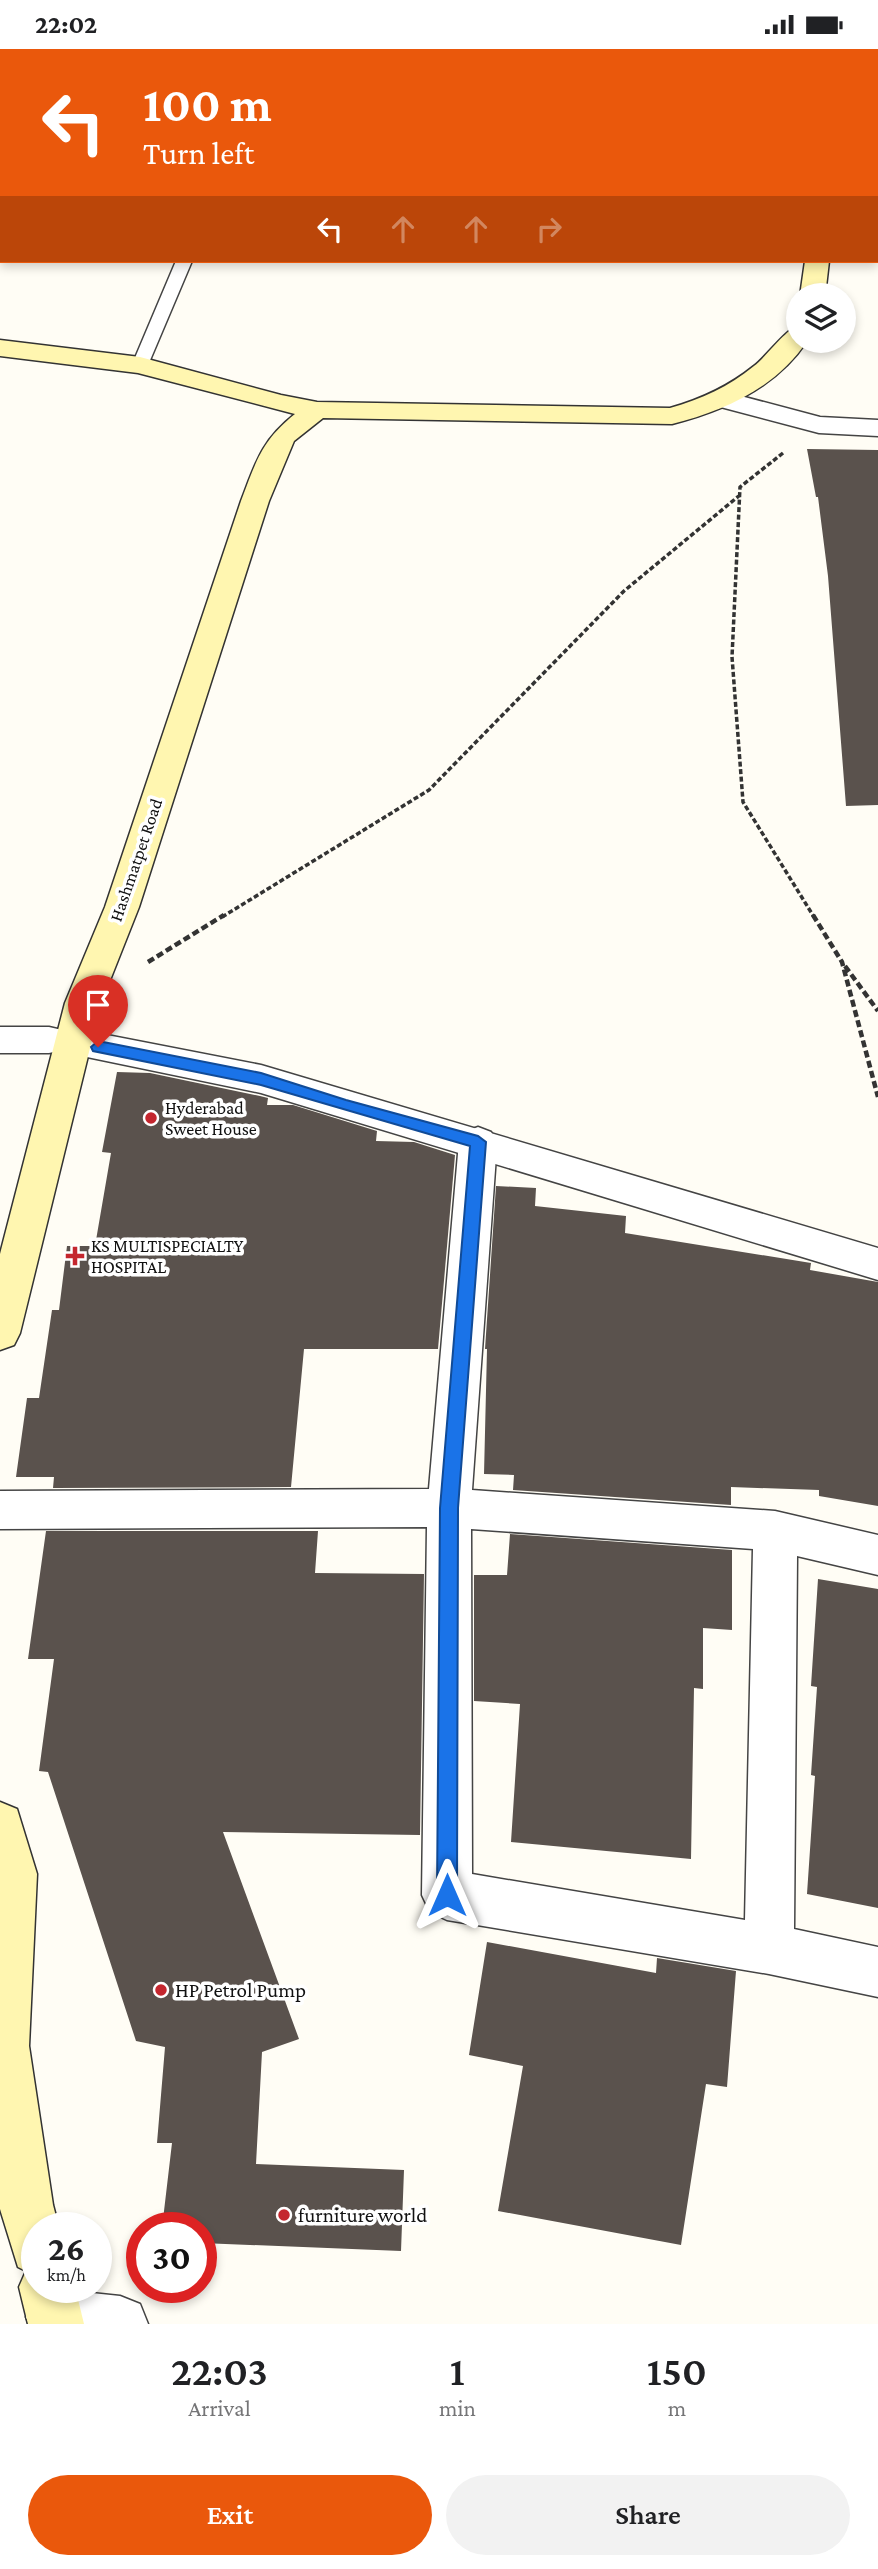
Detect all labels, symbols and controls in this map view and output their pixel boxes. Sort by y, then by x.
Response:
text: 22:02 [35,10,97,39]
icon: left [28,77,119,168]
text: 100 m [143,77,272,132]
text: Turn left [143,135,254,171]
icon: left [311,210,349,248]
icon: ahead [384,210,422,248]
icon: ahead [457,210,495,248]
icon: right [530,210,568,248]
map controls [786,283,856,353]
button: layers [786,283,856,353]
street label: Hashmatpet Road [106,795,167,924]
pin [68,975,128,1047]
icon: arrive [79,986,117,1024]
place label: Hyderabad Sweet House [165,1098,257,1139]
marker: Hyderabad Sweet House [143,1110,159,1126]
place label: KS MULTISPECIALTY HOSPITAL [91,1236,244,1277]
marker: KS MULTISPECIALTY HOSPITAL [65,1246,85,1266]
position arrow [410,1858,484,1932]
place label: HP Petrol Pump [175,1978,306,2002]
marker: HP Petrol Pump [153,1982,169,1998]
place label: furniture world [298,2203,427,2227]
marker: furniture world [276,2207,292,2223]
speed limit sign: 30 [126,2212,217,2303]
text: 26 [48,2229,85,2268]
text: km/h [47,2265,86,2285]
text: 22:03 [171,2347,268,2394]
text: 1 [450,2347,465,2394]
text: 150 [647,2347,707,2394]
text: Arrival [188,2395,251,2421]
text: min [439,2395,476,2421]
text: m [668,2395,686,2421]
button: Exit [28,2475,432,2555]
button: Share [446,2475,850,2555]

